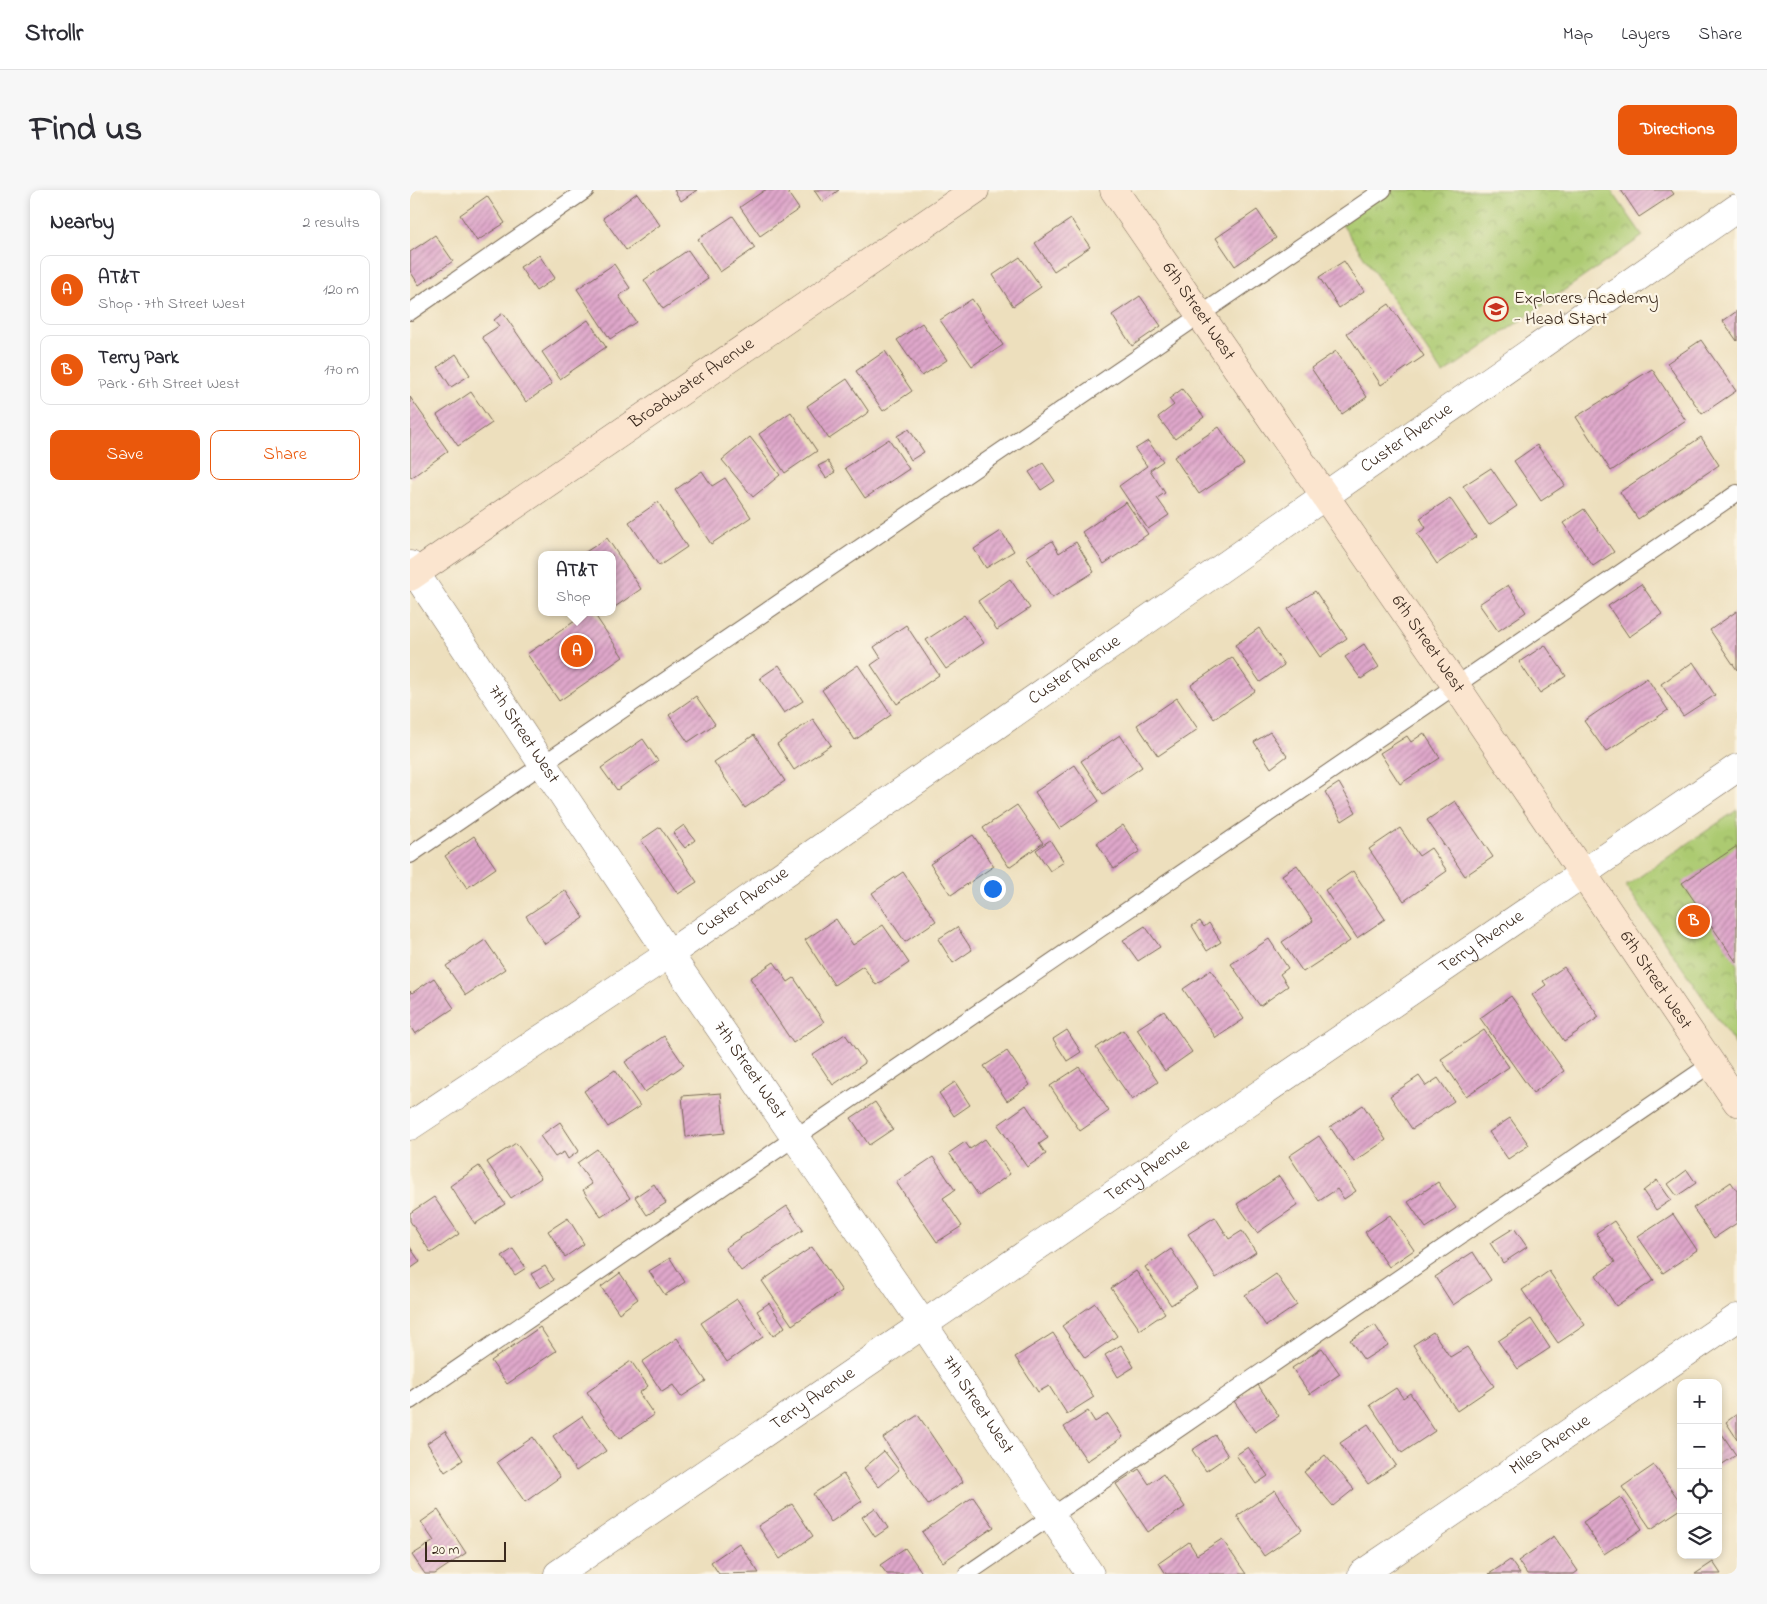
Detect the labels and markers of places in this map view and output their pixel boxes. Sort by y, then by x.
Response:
place label: Explorers Academy - Head Start [1514,286,1658,333]
school or university icon: Explorers Academy - Head Start [1483,296,1509,322]
pin: A [561,632,593,670]
pin: B [1678,902,1710,940]

